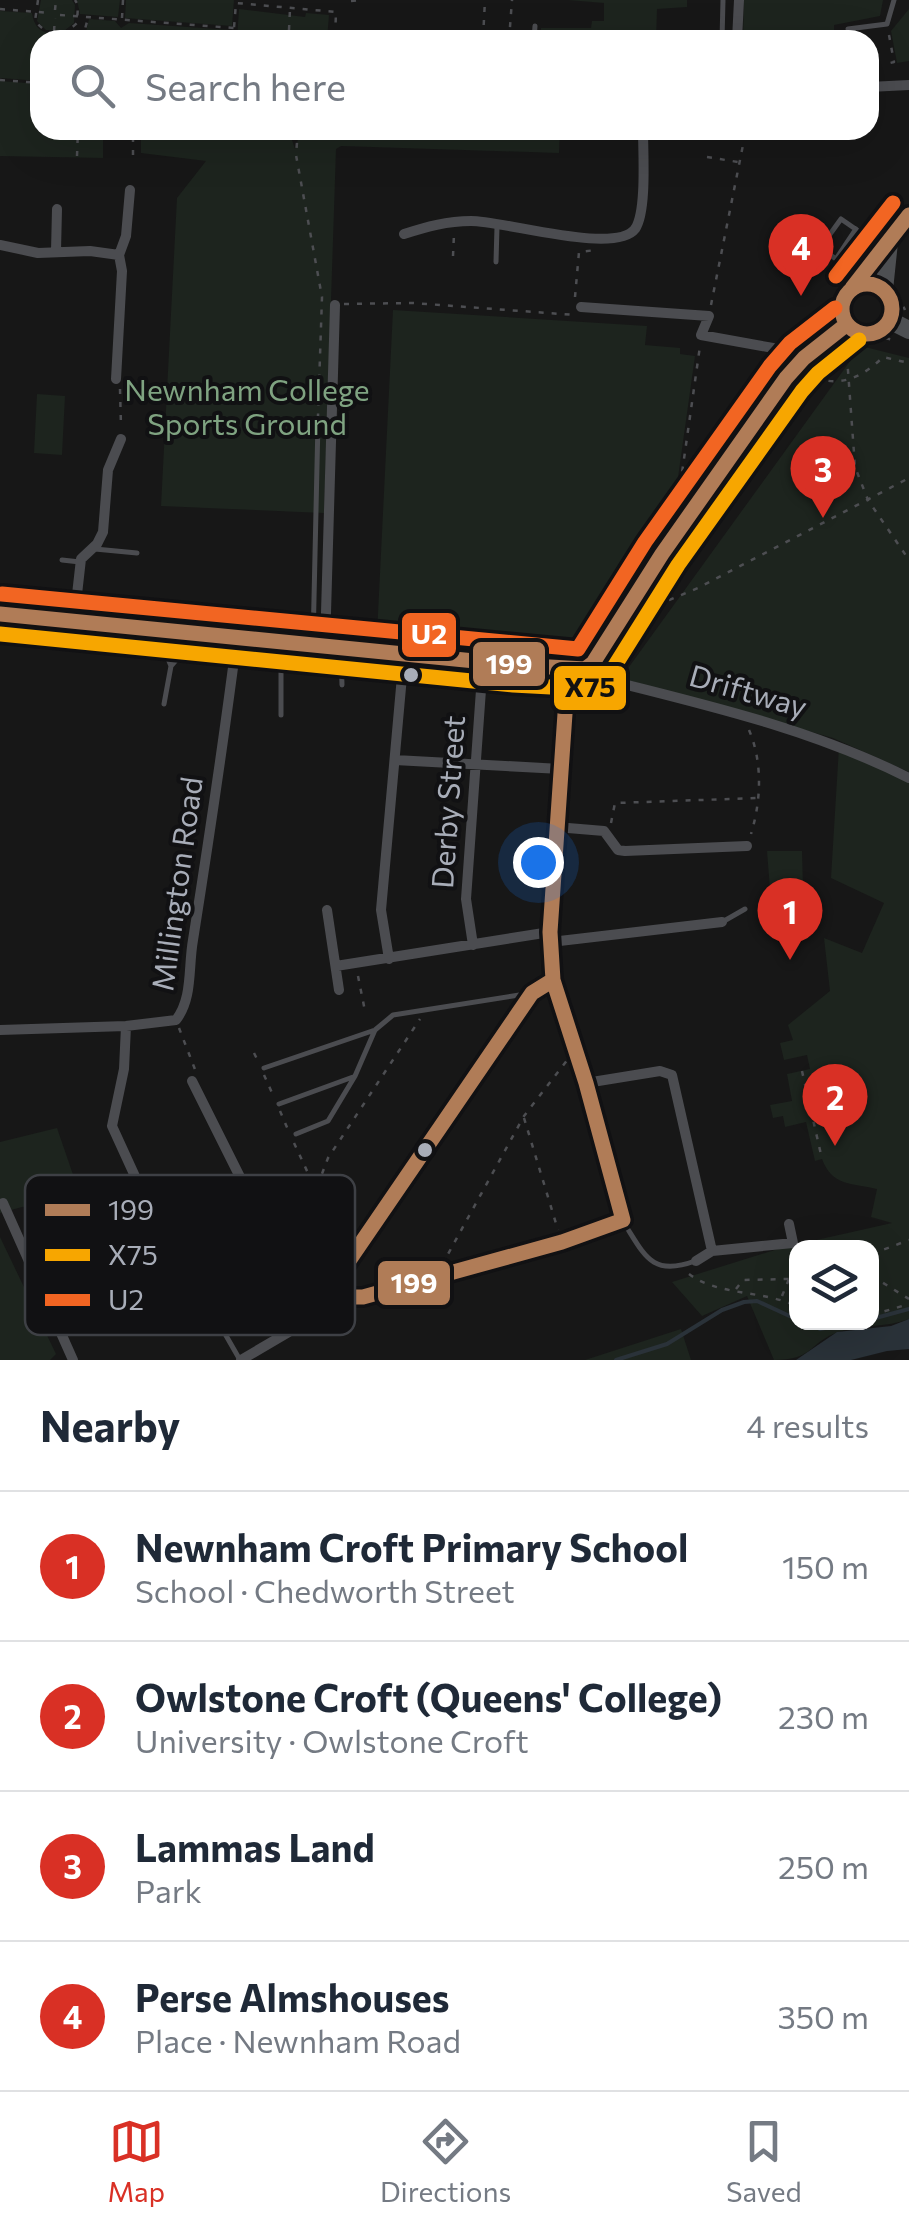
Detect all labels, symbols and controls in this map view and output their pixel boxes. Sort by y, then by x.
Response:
search box [30,30,879,140]
icon: search [65,58,120,113]
text: Search here [145,62,346,109]
pin: 4 [768,214,834,296]
park label: Newnham College Sports Ground [124,370,370,441]
pin: 3 [790,436,856,518]
line badge: U2 [400,611,458,659]
text: U2 [411,616,447,650]
line badge: 199 [471,640,547,688]
text: 199 [485,646,533,680]
street label: Driftway [686,655,812,724]
line badge: X75 [552,664,628,712]
unlabelled marker [401,665,421,685]
text: X75 [564,669,616,703]
street label: Derby Street [422,714,471,890]
street label: Millington Road [142,774,209,993]
your location [513,837,564,888]
pin: 1 [758,878,822,960]
pin: 2 [802,1064,868,1146]
unlabelled marker [415,1140,435,1160]
legend [25,1175,355,1335]
text: 199 [108,1192,154,1226]
text: X75 [108,1237,158,1271]
map controls [789,1240,879,1330]
button: layers [789,1240,879,1330]
line badge: 199 [376,1259,452,1307]
text: 199 [390,1265,438,1299]
text: U2 [108,1282,144,1316]
text: Nearby [40,1399,180,1451]
text: 4 results [746,1405,869,1445]
text: Newnham Croft Primary School [135,1523,688,1570]
text: 1 [65,1546,80,1586]
text: 150 m [782,1546,869,1586]
text: School · Chedworth Street [135,1570,515,1610]
text: Owlstone Croft (Queens' College) [135,1673,722,1720]
text: 2 [63,1696,82,1736]
text: 230 m [778,1696,869,1736]
text: University · Owlstone Croft [135,1720,529,1760]
text: Lammas Land [135,1823,375,1870]
text: 3 [63,1846,82,1886]
text: 250 m [778,1846,869,1886]
text: Park [135,1870,202,1910]
text: Perse Almshouses [135,1973,450,2020]
text: 4 [63,1996,82,2036]
text: 350 m [777,1996,869,2036]
text: Place · Newnham Road [135,2020,461,2060]
tab: Map [107,2114,165,2208]
tab: Directions [380,2114,511,2208]
tab: Saved [726,2114,802,2208]

